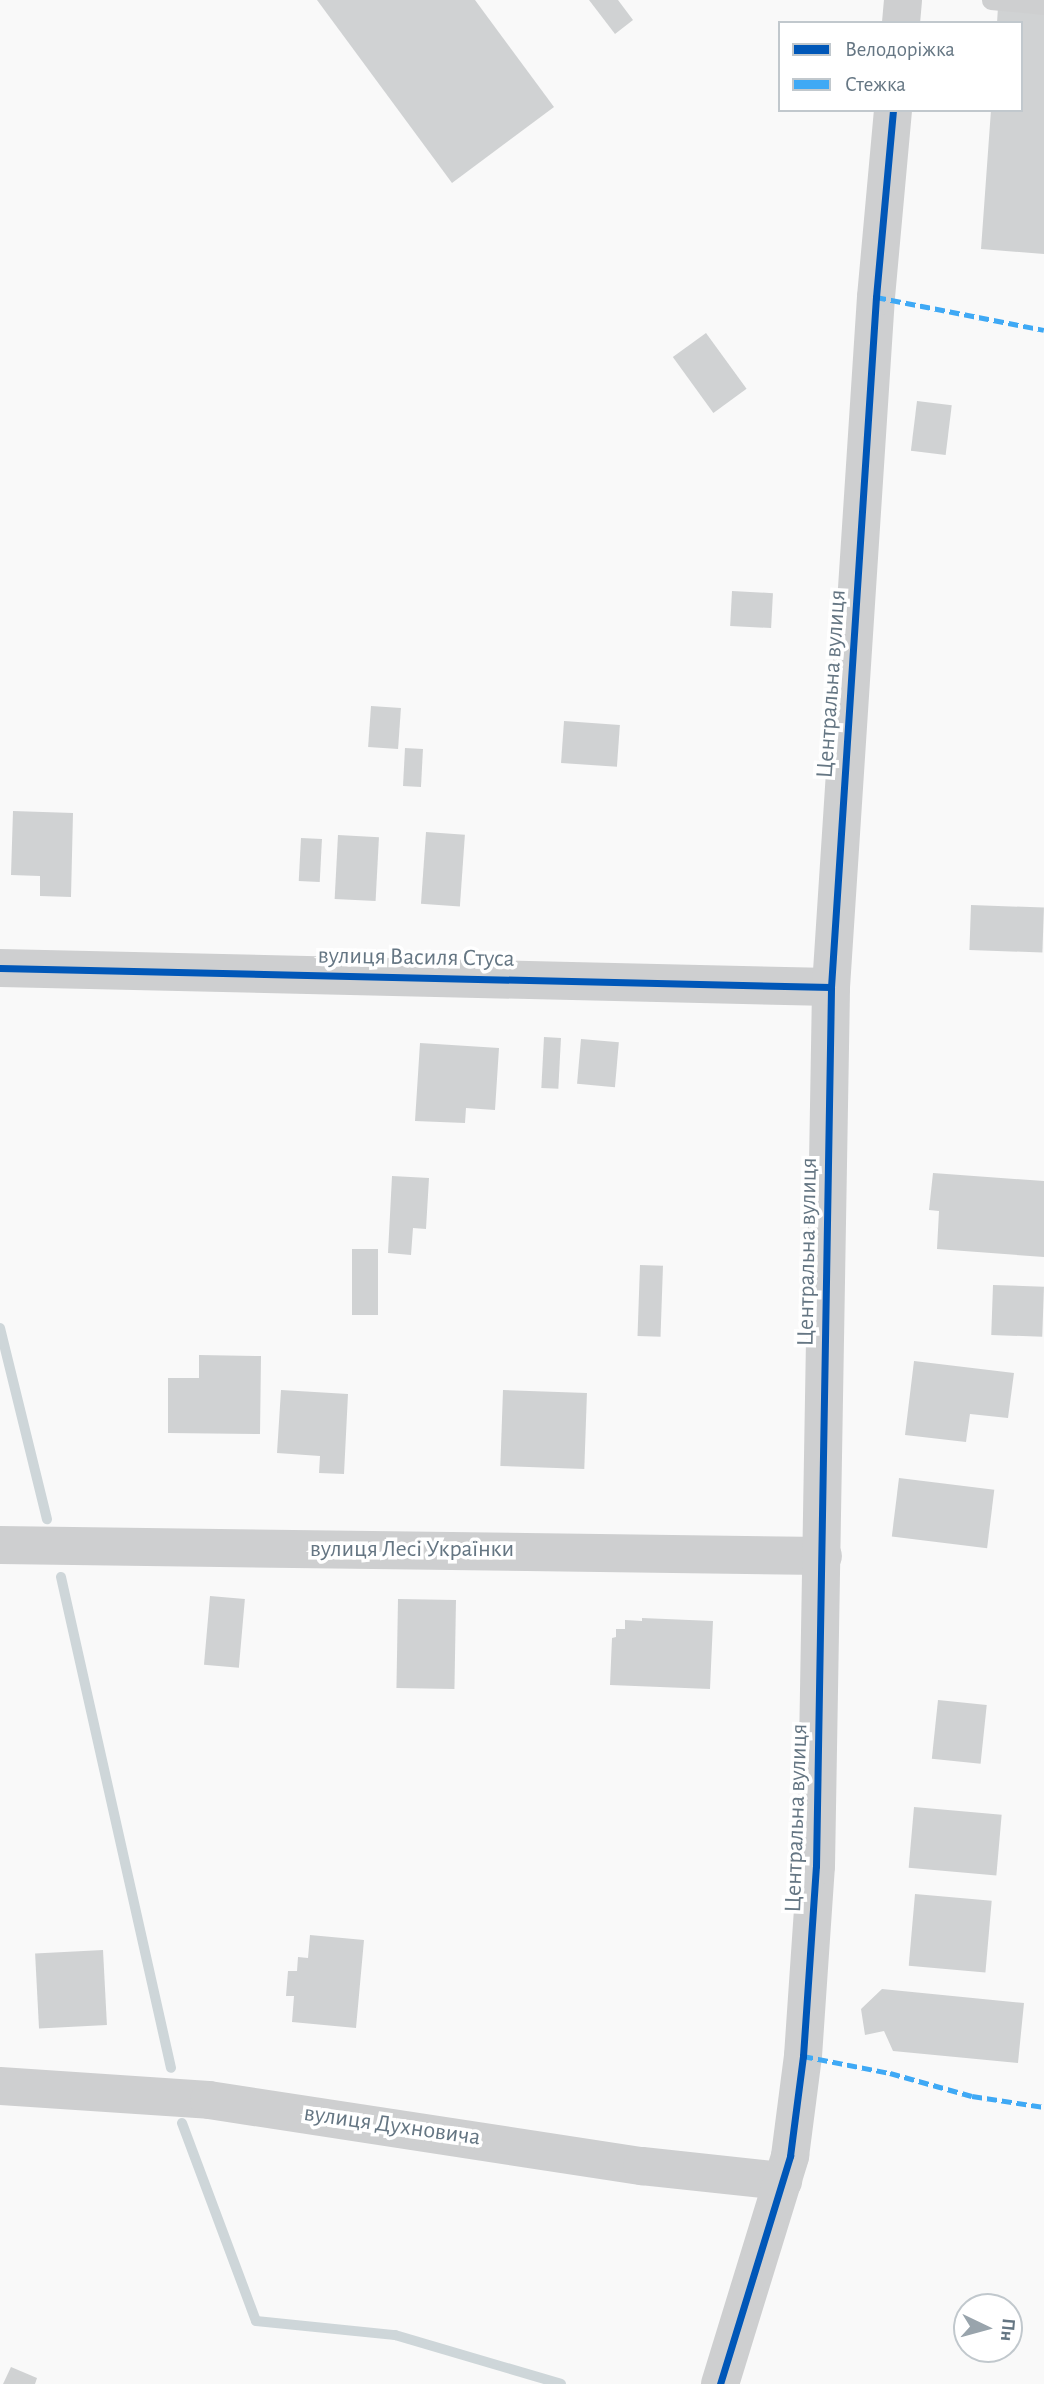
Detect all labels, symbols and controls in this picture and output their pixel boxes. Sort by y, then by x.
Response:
legend [778,21,1023,112]
text: Велодоріжка [845,39,955,60]
text: Стежка [845,74,906,95]
street label: Центральна вулиця [811,589,853,779]
street label: вулиця Василя Стуса [317,942,515,974]
street label: Центральна вулиця [792,1157,824,1347]
street label: вулиця Лесі Українки [310,1536,514,1564]
street label: Центральна вулиця [779,1723,815,1913]
street label: вулиця Духновича [302,2099,482,2153]
north arrow [953,2293,1023,2363]
text: Пн [997,2317,1018,2342]

